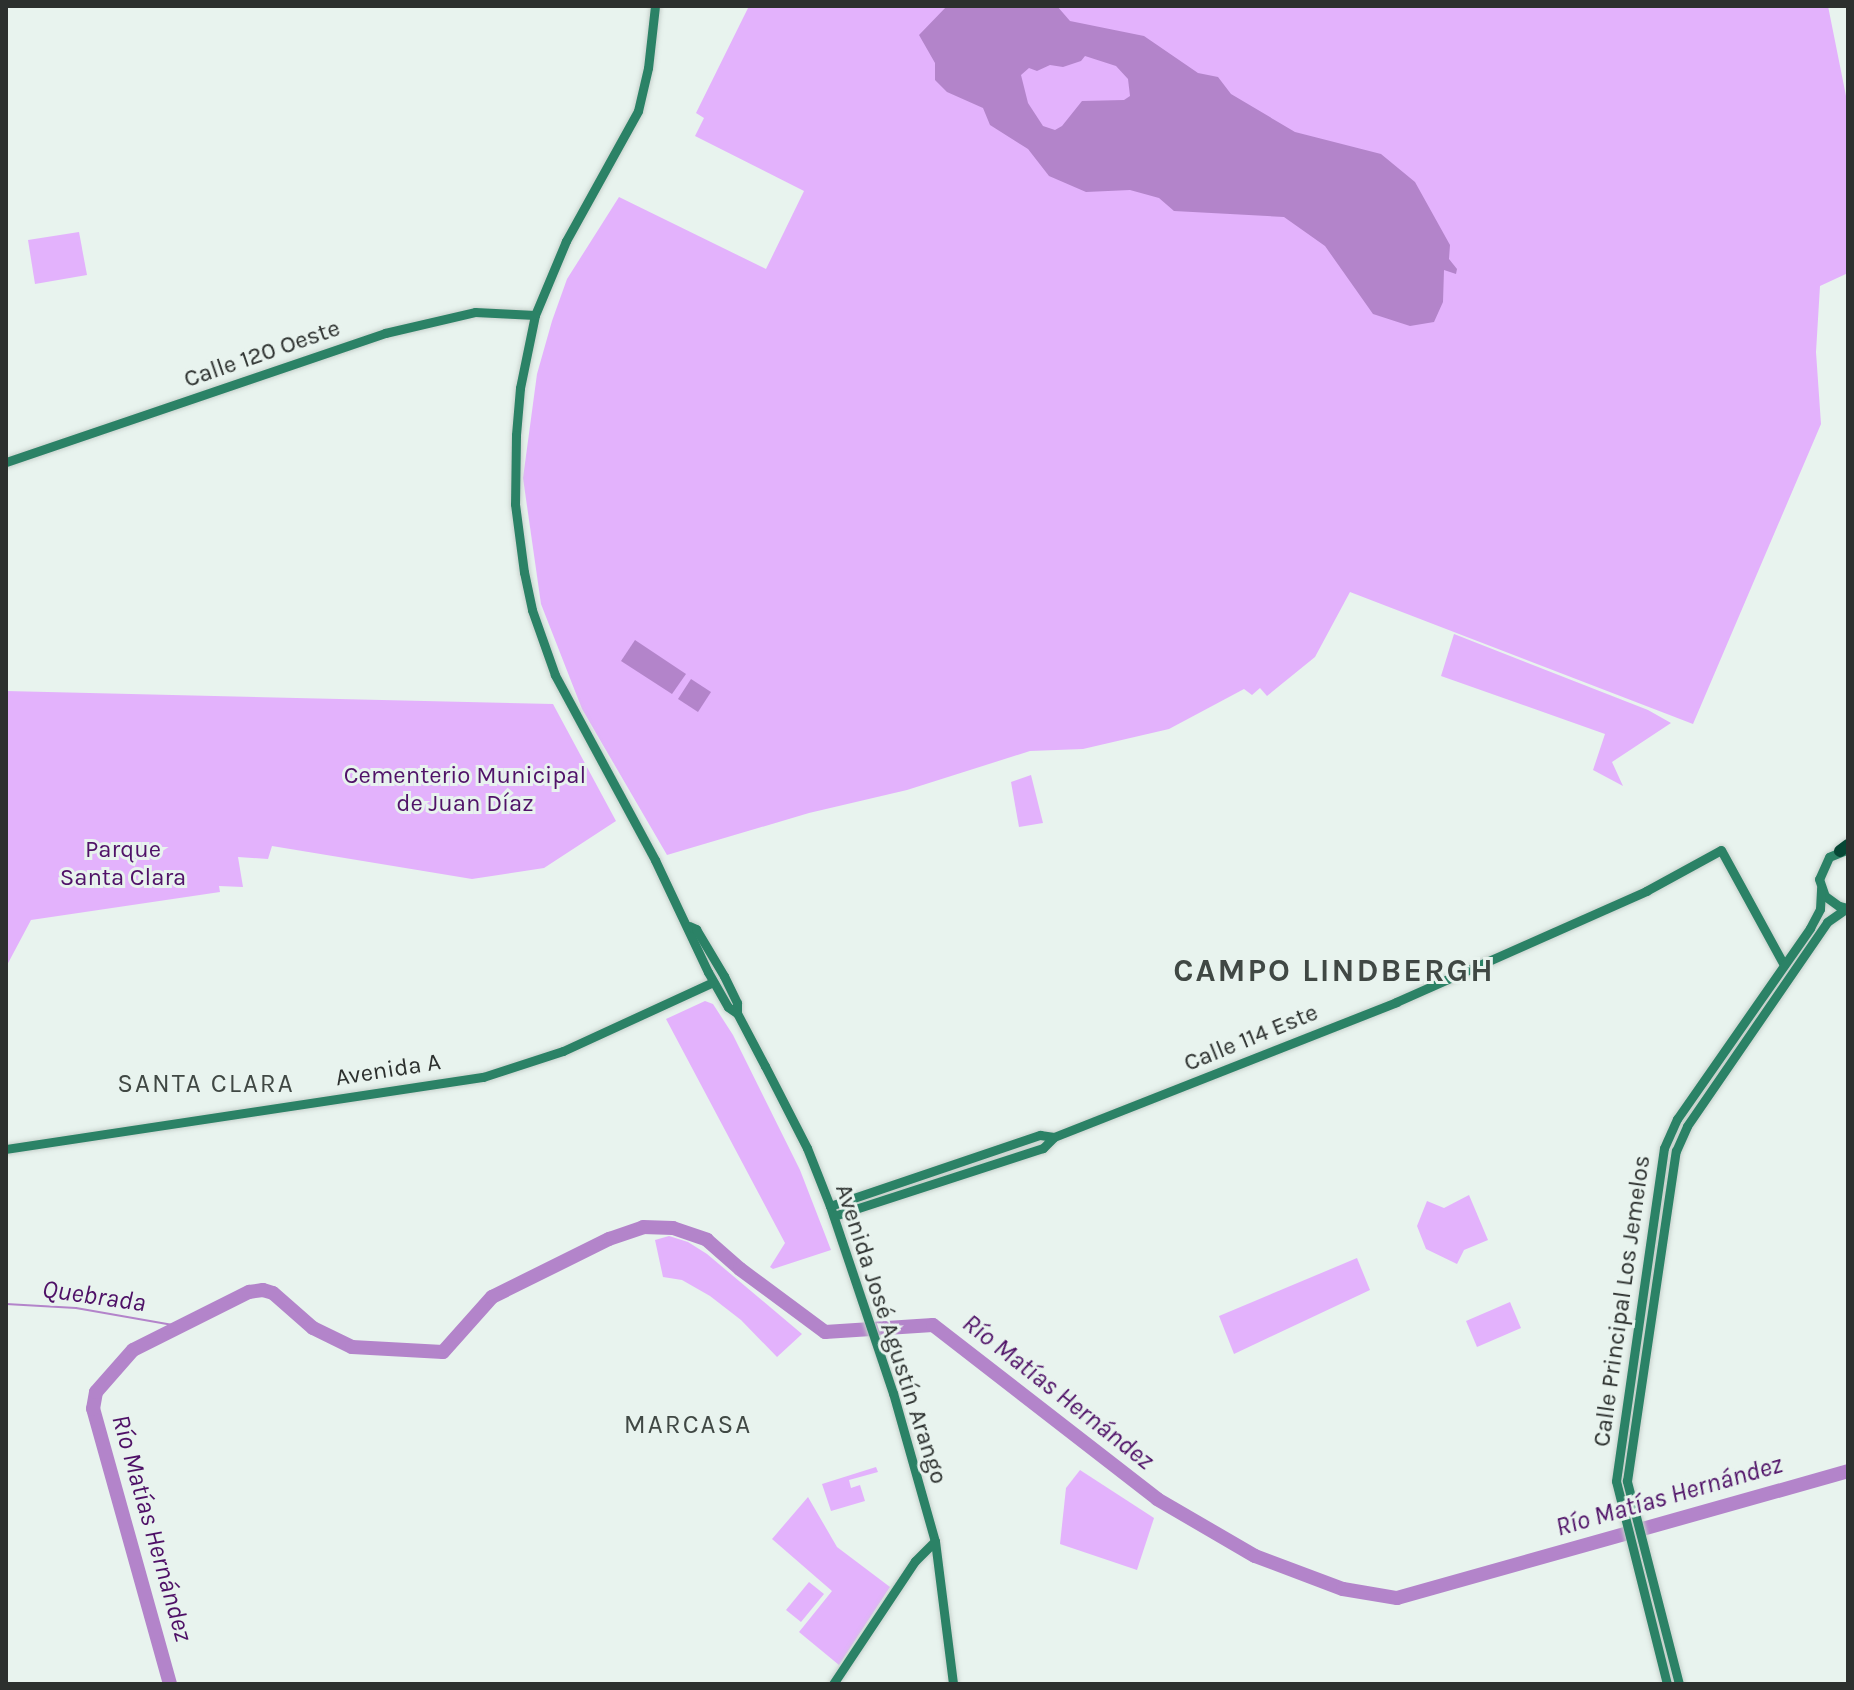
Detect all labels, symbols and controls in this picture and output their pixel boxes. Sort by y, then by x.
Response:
street label: Calle 120 Oeste [180,314,344,394]
park label: Cementerio Municipal de Juan Díaz [344,762,586,818]
park label: Parque Santa Clara [60,836,186,892]
district label: CAMPO LINDBERGH [1173,952,1495,990]
street label: Calle 114 Este [1180,998,1322,1078]
street label: Avenida A [333,1047,443,1093]
district label: SANTA CLARA [117,1068,295,1100]
street label: Calle Principal Los Jemelos [1587,1153,1657,1449]
street label: Avenida José Agustín Arango [829,1180,953,1488]
water label: Quebrada [40,1273,148,1319]
water label: Río Matías Hernández [956,1308,1160,1476]
district label: MARCASA [624,1409,752,1441]
water label: Río Matías Hernández [105,1411,199,1645]
water label: Río Matías Hernández [1552,1449,1786,1543]

